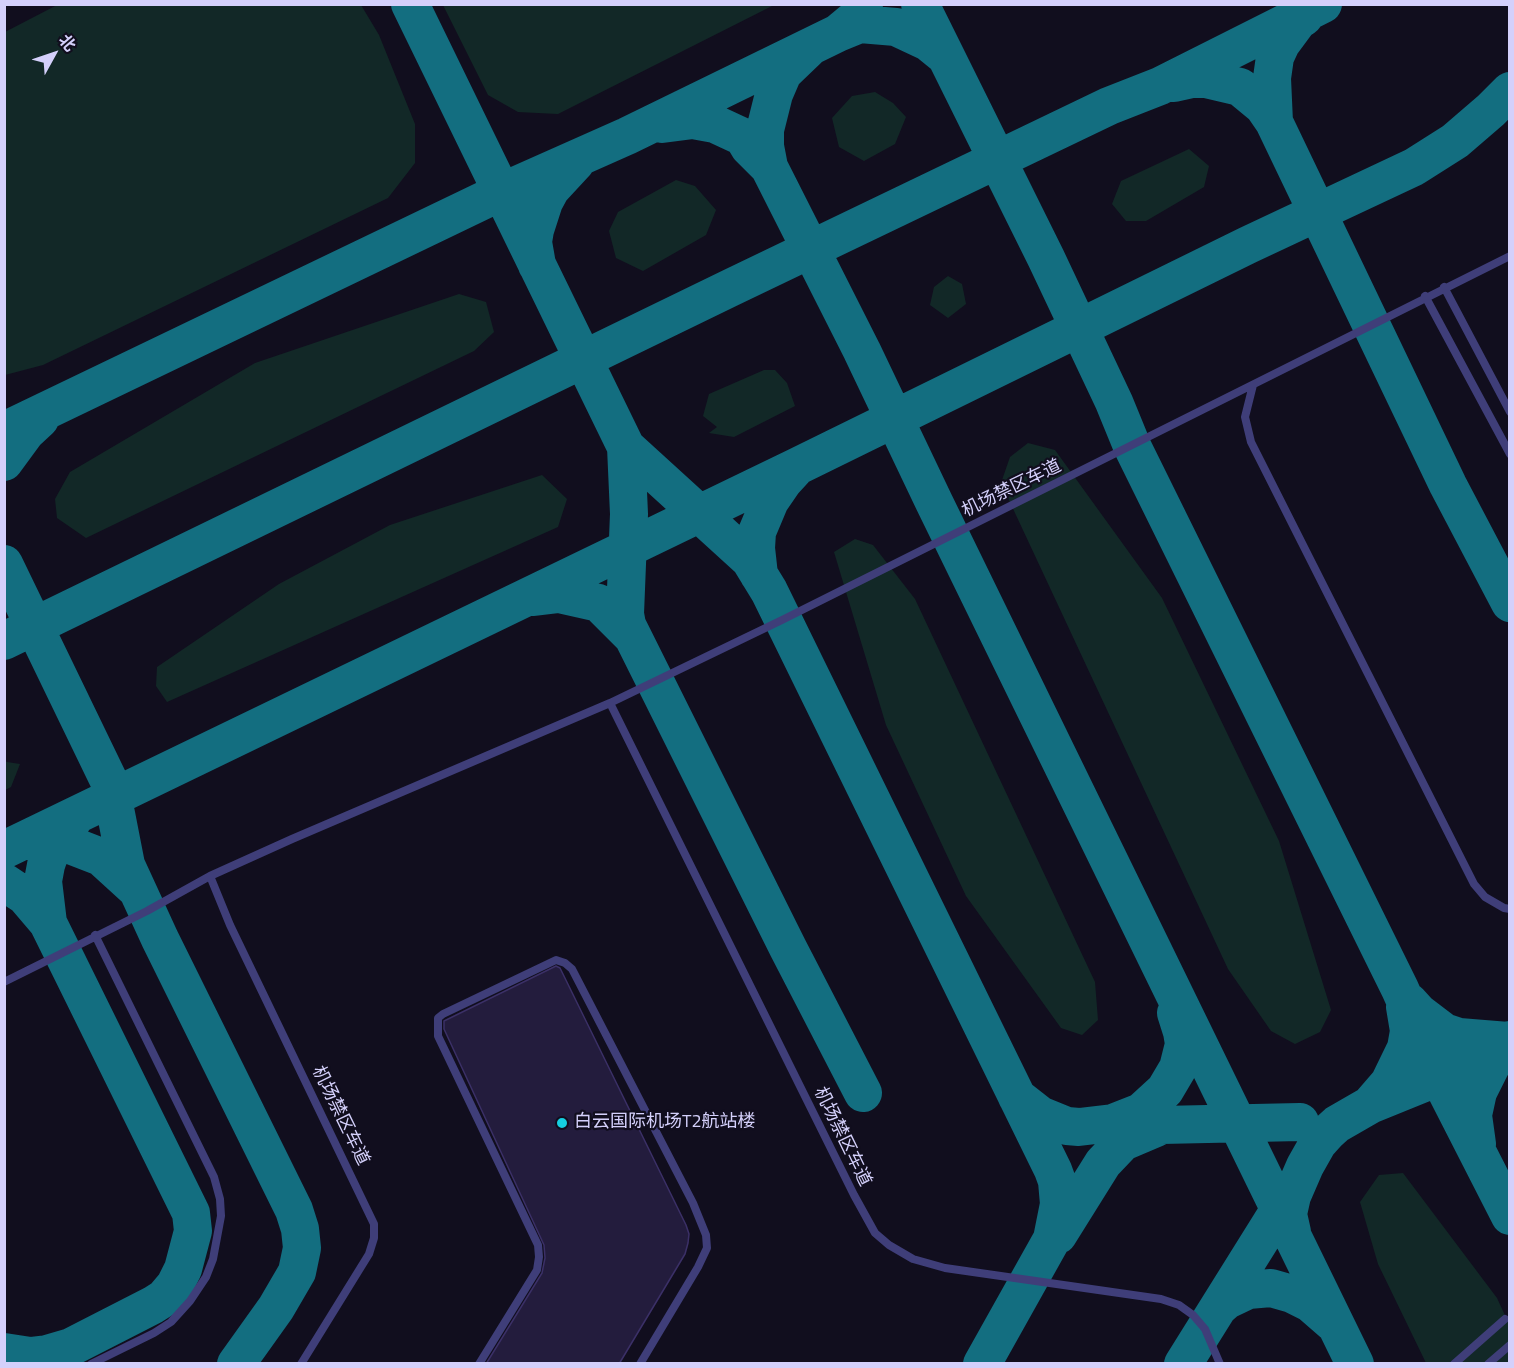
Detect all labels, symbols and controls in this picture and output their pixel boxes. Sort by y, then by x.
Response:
north arrow [24,24,84,84]
text: 北 [53,29,82,56]
street label: 机场禁区车道 [959,456,1065,522]
street label: 机场禁区车道 [307,1063,373,1169]
street label: 机场禁区车道 [809,1084,875,1190]
place label: 白云国际机场T2航站楼 [574,1112,756,1134]
marker: 白云国际机场T2航站楼 [555,1116,569,1130]

